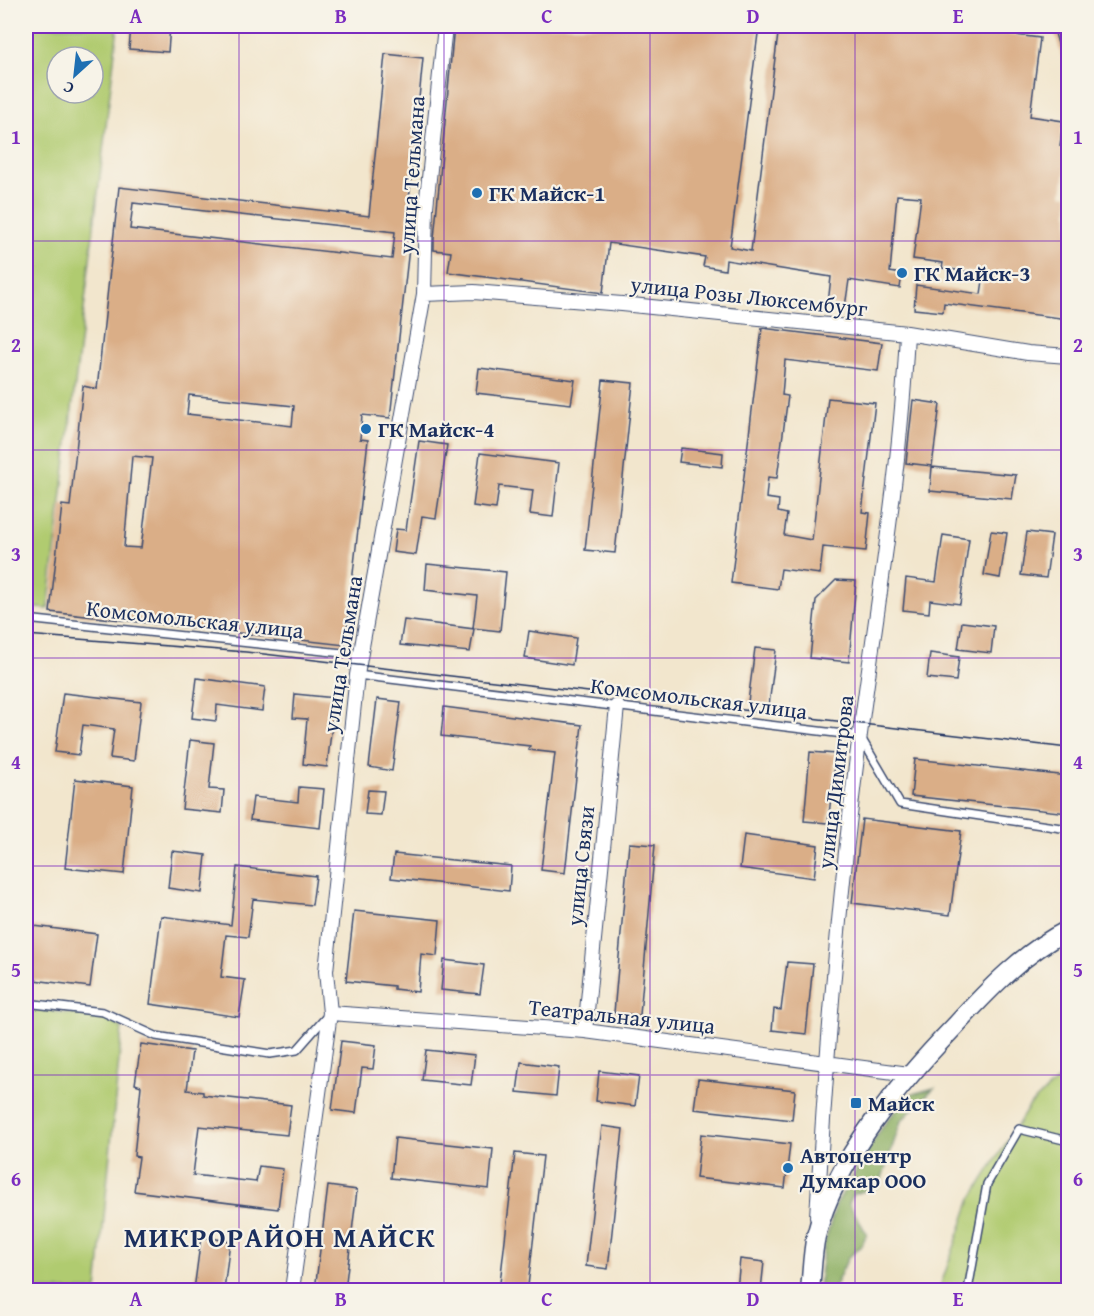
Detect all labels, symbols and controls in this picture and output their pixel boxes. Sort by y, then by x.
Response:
text: A [130,1,143,30]
text: B [335,1,347,30]
text: C [541,1,553,30]
text: D [746,1,760,30]
text: E [953,1,964,30]
north arrow [45,45,105,105]
text: С [59,76,78,101]
street label: улица Тельмана [389,94,433,256]
text: 1 [11,122,21,151]
text: 1 [1073,122,1083,151]
place label: ГК Майск-1 [489,177,606,209]
marker: ГК Майск-1 [470,186,484,200]
place label: ГК Майск-3 [914,257,1031,289]
marker: ГК Майск-3 [895,266,909,280]
street label: улица Розы Люксембург [628,268,870,324]
text: 2 [11,330,21,359]
text: 2 [1073,330,1083,359]
place label: ГК Майск-4 [378,413,495,445]
marker: ГК Майск-4 [359,422,373,436]
text: 3 [11,539,21,568]
text: 3 [1073,539,1083,568]
street label: улица Тельмана [314,573,370,736]
street label: Комсомольская улица [85,592,306,646]
street label: Комсомольская улица [589,669,810,727]
street label: улица Димитрова [808,693,862,872]
text: 4 [11,747,21,776]
text: 4 [1073,747,1083,776]
street label: улица Связи [558,804,602,929]
text: 5 [11,955,21,984]
text: 5 [1073,955,1083,984]
street label: Театральная улица [527,990,717,1042]
place label: Майск [868,1087,935,1119]
marker: Майск [849,1096,863,1110]
place label: Автоцентр Думкар ООО [799,1139,927,1196]
marker: Автоцентр Думкар ООО [781,1161,795,1175]
text: 6 [11,1164,21,1193]
text: 6 [1073,1164,1083,1193]
district label: МИКРОРАЙОН МАЙСК [124,1216,436,1257]
text: A [130,1284,143,1313]
text: B [335,1284,347,1313]
text: C [541,1284,553,1313]
text: D [746,1284,760,1313]
text: E [953,1284,964,1313]

